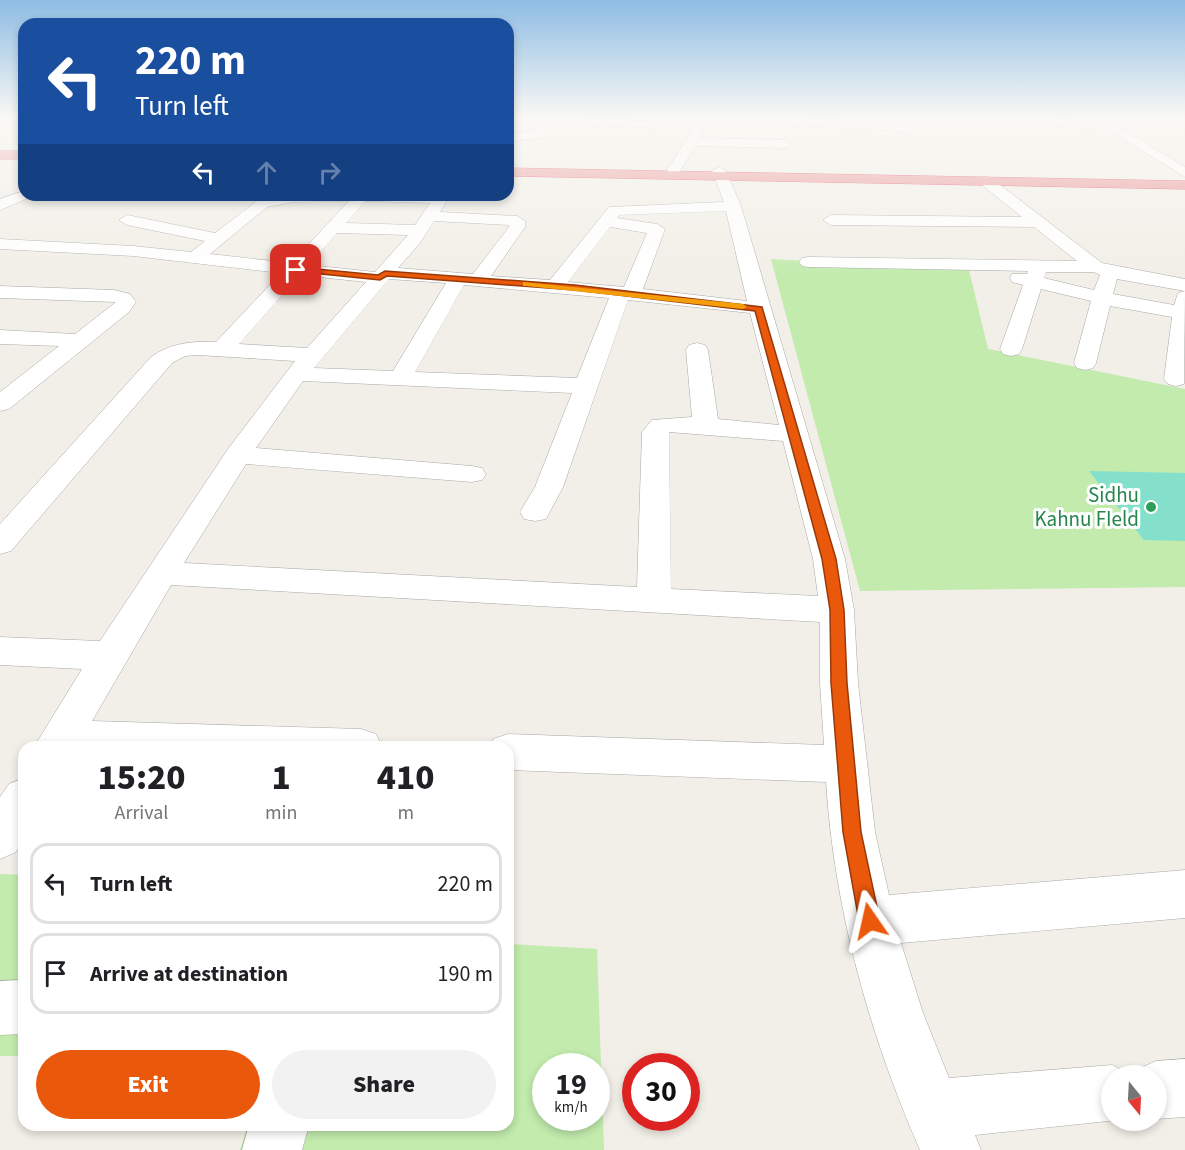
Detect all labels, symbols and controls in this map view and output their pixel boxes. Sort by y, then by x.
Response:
text: 220 m [135,31,246,91]
icon: left [36,42,114,120]
text: Turn left [135,87,229,126]
icon: left [187,156,220,189]
icon: ahead [250,156,283,189]
icon: right [313,156,346,189]
pin [270,244,321,295]
icon: arrive [279,253,312,286]
place label: Sidhu Kahnu FIeld [1034,480,1139,534]
marker: Sidhu Kahnu FIeld [1144,500,1158,514]
text: 15:20 [97,752,186,803]
text: 1 [272,752,291,803]
text: 410 [377,752,435,803]
text: Arrival [115,799,168,827]
text: min [265,799,297,827]
text: m [397,799,414,827]
icon: left [39,867,72,900]
text: Turn left [90,868,172,900]
text: 220 m [438,868,493,900]
position arrow [838,889,902,953]
icon: arrive [39,957,72,990]
text: Arrive at destination [90,958,288,990]
text: 190 m [438,958,493,990]
button: Exit [36,1050,260,1119]
button: Share [272,1050,496,1119]
speed limit sign: 30 [622,1053,700,1131]
text: 19 [555,1063,587,1106]
north arrow [1101,1065,1167,1131]
map controls [1101,1065,1167,1131]
text: km/h [554,1097,588,1118]

